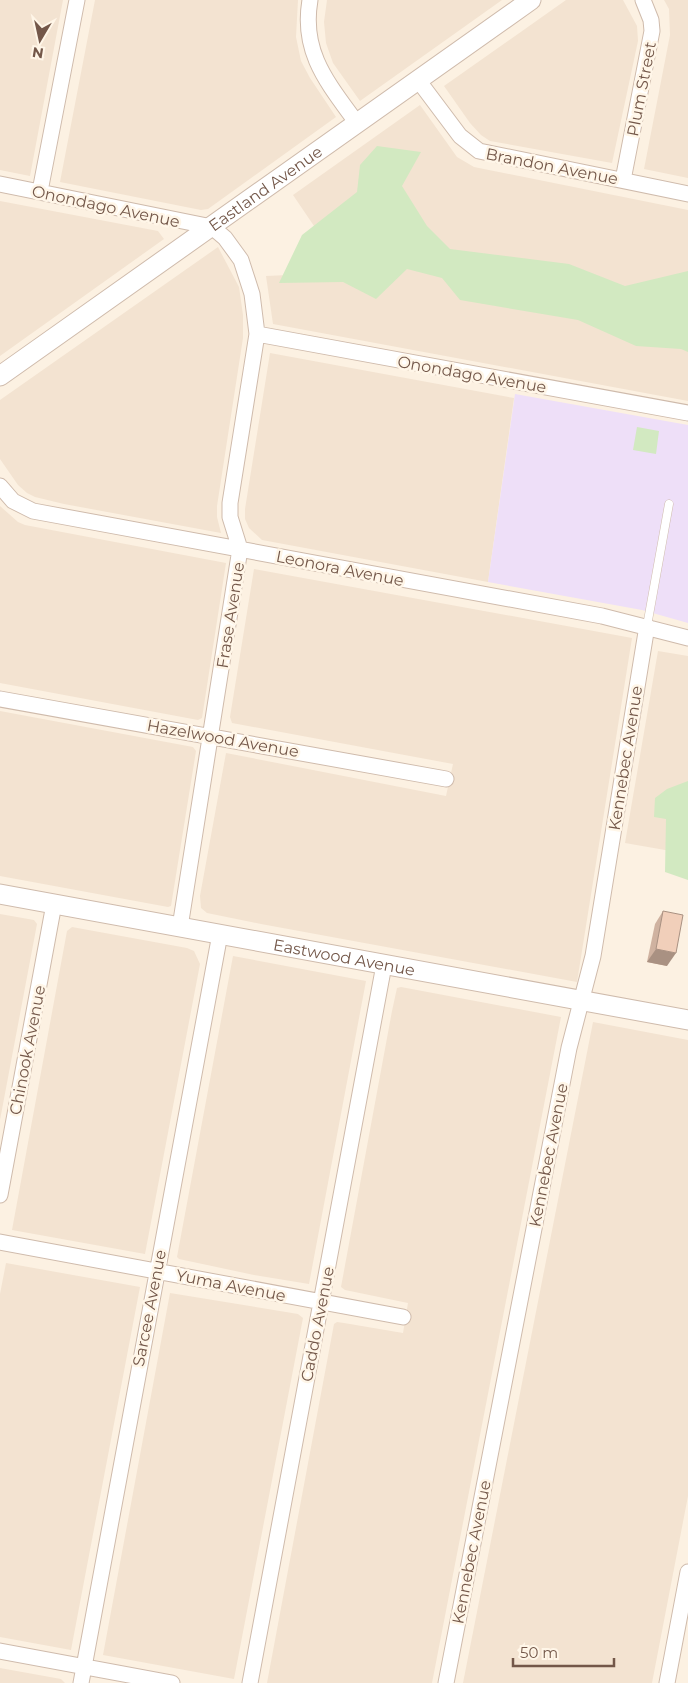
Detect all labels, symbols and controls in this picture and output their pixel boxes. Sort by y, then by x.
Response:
north arrow [15,15,65,65]
street label: Plum Street [623,40,660,138]
text: N [31,43,45,63]
street label: Eastland Avenue [205,142,326,235]
street label: Brandon Avenue [484,144,620,189]
street label: Onondago Avenue [30,182,182,231]
street label: Onondago Avenue [396,352,548,397]
street label: Leonora Avenue [274,547,405,590]
street label: Frase Avenue [213,561,248,670]
street label: Kennebec Avenue [605,684,646,832]
street label: Hazelwood Avenue [146,716,300,761]
street label: Eastwood Avenue [272,935,417,980]
street label: Chinook Avenue [6,984,49,1116]
street label: Kennebec Avenue [525,1082,572,1229]
street label: Sarcee Avenue [129,1248,170,1368]
street label: Caddo Avenue [297,1265,338,1383]
street label: Yuma Avenue [174,1266,287,1305]
street label: Kennebec Avenue [448,1479,495,1626]
scale bar [513,1636,614,1668]
text: 50 m [520,1643,558,1662]

